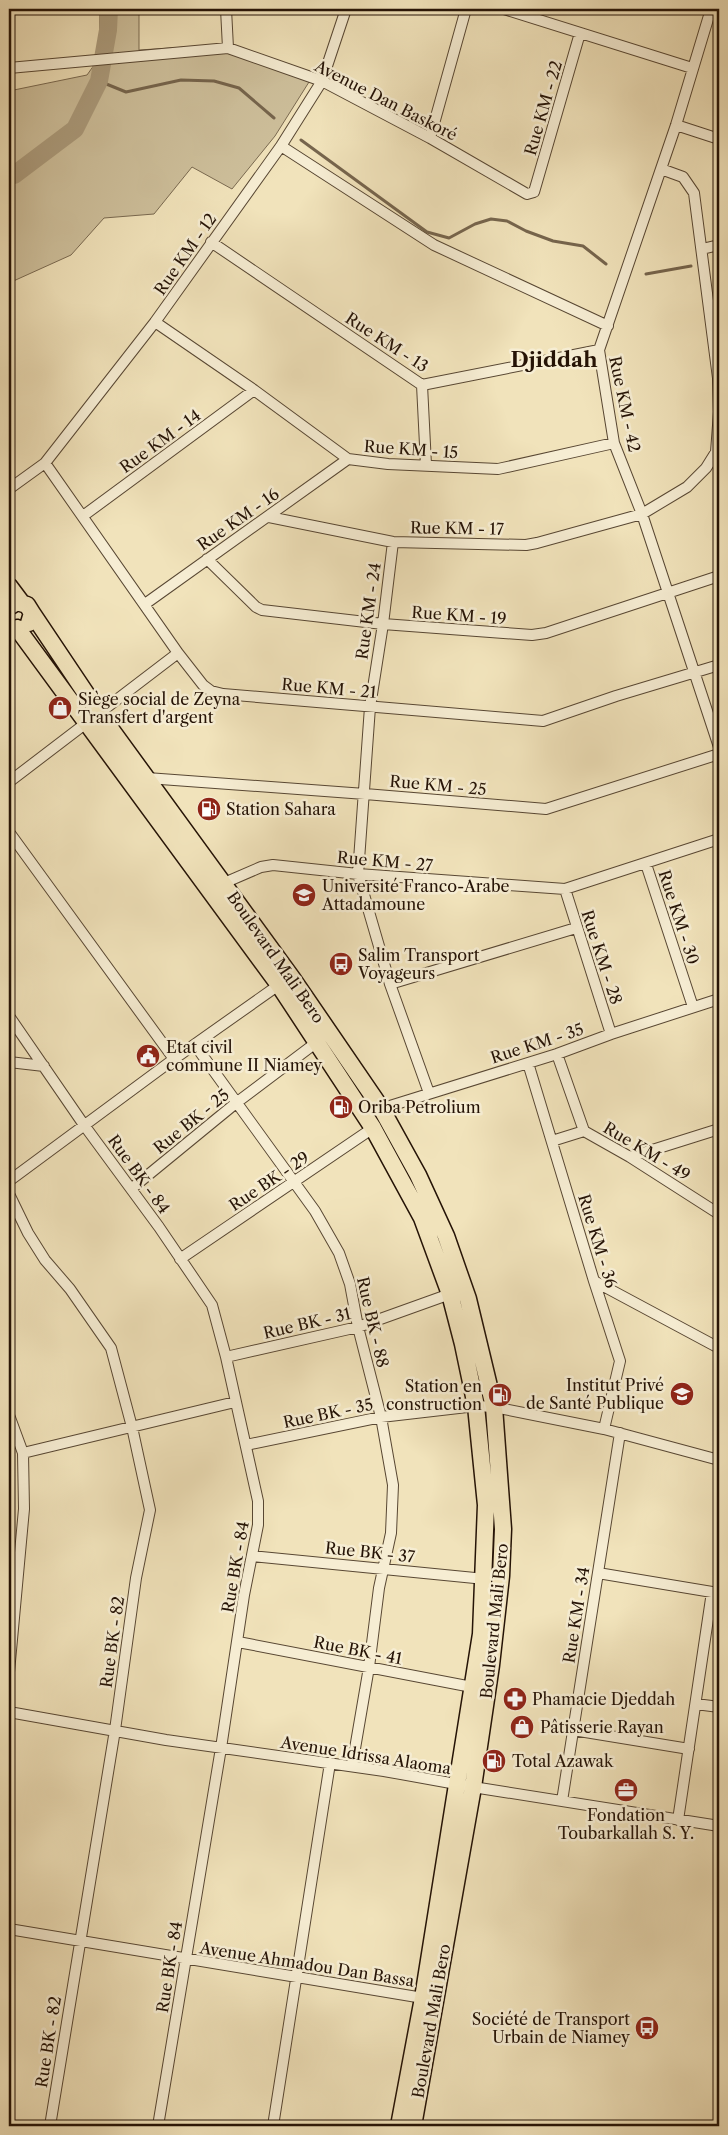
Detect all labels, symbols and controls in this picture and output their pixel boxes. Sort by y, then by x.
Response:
street label: Avenue Dan Baskoré [310,55,461,145]
street label: Rue KM - 22 [520,58,566,158]
street label: Rue KM - 12 [150,209,220,299]
street label: Rue KM - 13 [342,308,432,376]
district label: Djiddah [510,347,598,372]
street label: Rue KM - 42 [605,354,645,454]
street label: Rue KM - 14 [116,405,204,477]
street label: Rue KM - 15 [363,436,459,462]
street label: Rue KM - 16 [193,483,283,555]
street label: Rue KM - 17 [410,517,504,539]
street label: Rue KM - 24 [351,561,385,661]
street label: Rue KM - 19 [411,602,507,628]
street label: Rue KM - 21 [281,674,378,702]
place label: Siège social de Zeyna Transfert d'argent [78,689,241,727]
shop icon: Siège social de Zeyna Transfert d'argent [47,695,73,721]
street label: Rue KM - 25 [389,771,487,799]
fuel station icon: Station Sahara [196,796,222,822]
place label: Station Sahara [226,799,336,819]
street label: Rue KM - 27 [336,847,434,875]
street label: Rue KM - 30 [654,867,704,967]
place label: Université Franco-Arabe Attadamoune [321,876,510,914]
school or university icon: Université Franco-Arabe Attadamoune [291,882,317,908]
street label: Boulevard Mali Bero [223,887,329,1027]
street label: Rue KM - 28 [577,907,627,1007]
place label: Salim Transport Voyageurs [357,945,480,983]
bus stop icon: Salim Transport Voyageurs [328,951,354,977]
street label: Rue KM - 35 [488,1019,586,1067]
place label: Etat civil commune II Niamey [166,1037,323,1075]
public building icon: Etat civil commune II Niamey [135,1043,161,1069]
street label: Rue BK - 25 [149,1084,233,1158]
fuel station icon: Oriba Petrolium [328,1094,354,1120]
place label: Oriba Petrolium [358,1097,481,1117]
street label: Rue KM - 49 [600,1117,694,1185]
street label: Rue BK - 84 [104,1131,174,1217]
street label: Rue BK - 29 [225,1147,313,1215]
street label: Rue KM - 36 [574,1192,622,1290]
street label: Rue BK - 88 [353,1275,393,1369]
street label: Rue BK - 31 [261,1303,353,1343]
place label: Institut Privé de Santé Publique [526,1375,664,1413]
place label: Station en construction [386,1376,482,1414]
school or university icon: Institut Privé de Santé Publique [669,1381,695,1407]
fuel station icon: Station en construction [487,1382,513,1408]
street label: Rue BK - 35 [281,1394,375,1432]
street label: Rue BK - 84 [217,1520,253,1614]
street label: Rue BK - 37 [324,1537,416,1567]
street label: Boulevard Mali Bero [476,1542,512,1700]
street label: Rue KM - 34 [559,1565,593,1665]
street label: Rue BK - 82 [96,1595,128,1689]
street label: Rue BK - 41 [312,1632,404,1668]
pharmacy icon: Phamacie Djeddah [502,1686,528,1712]
place label: Phamacie Djeddah [532,1689,675,1709]
shop icon: Pâtisserie Rayan [509,1714,535,1740]
place label: Pâtisserie Rayan [540,1717,664,1737]
street label: Avenue Idrissa Alaoma [278,1731,453,1778]
fuel station icon: Total Azawak [481,1748,507,1774]
place label: Total Azawak [512,1751,614,1771]
office icon: Fondation Toubarkallah S. Y. [613,1777,639,1803]
place label: Fondation Toubarkallah S. Y. [558,1805,694,1843]
street label: Rue BK - 84 [152,1920,186,2014]
street label: Avenue Ahmadou Dan Bassa [197,1937,416,1991]
street label: Boulevard Mali Bero [408,1942,454,2100]
street label: Rue BK - 82 [31,1995,65,2089]
place label: Société de Transport Urbain de Niamey [472,2009,631,2047]
bus stop icon: Société de Transport Urbain de Niamey [634,2015,660,2041]

